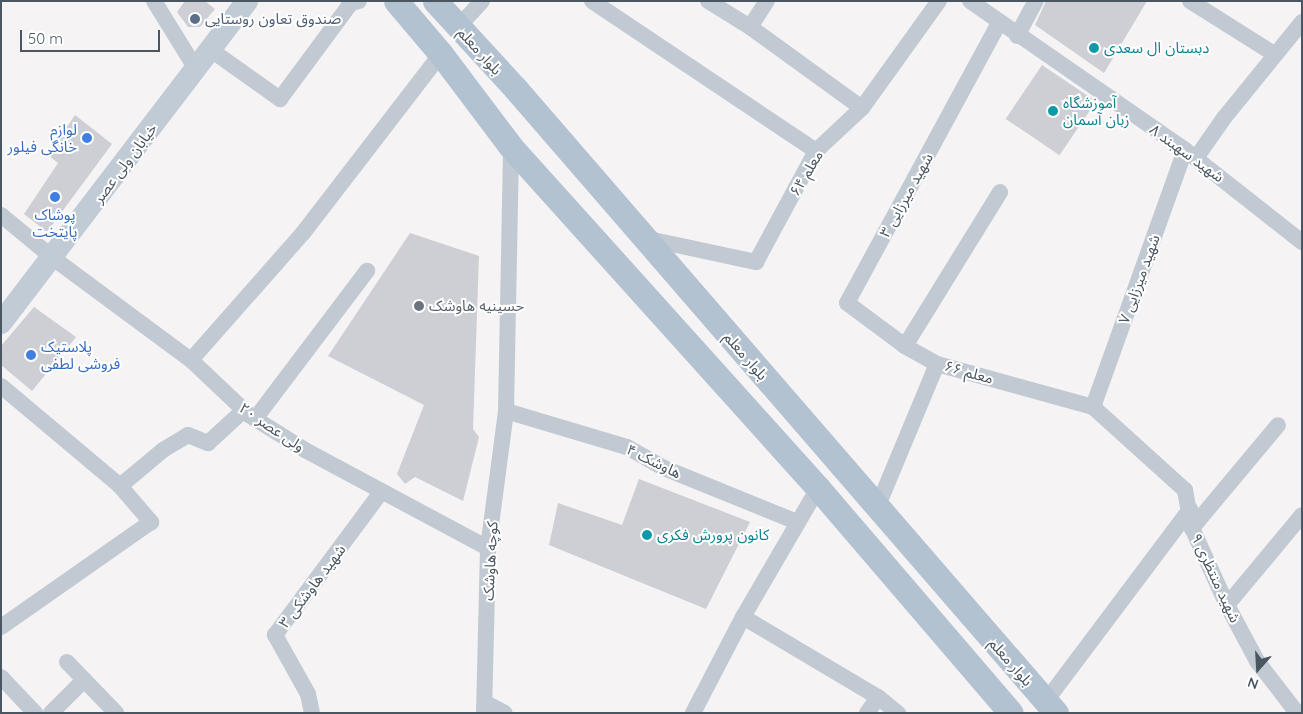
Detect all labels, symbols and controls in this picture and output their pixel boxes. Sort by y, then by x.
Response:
place label: صندوق تعاون روستایی [205,10,341,28]
marker: صندوق تعاون روستایی [189,13,201,25]
scale bar [22,20,162,52]
street label: بلوار معلم [454,24,506,78]
text: 50 m [28,29,63,48]
place label: دبستان ال سعدی [1104,39,1209,57]
marker: دبستان ال سعدی [1088,42,1100,54]
place label: آموزشگاه زبان آسمان [1063,93,1129,128]
marker: آموزشگاه زبان آسمان [1047,105,1059,117]
place label: لوازم خانگی فیلور [8,120,77,155]
street label: خیابان ولی عصر [89,120,161,206]
street label: شهید سهبند ۸ [1146,120,1228,186]
marker: لوازم خانگی فیلور [81,132,93,144]
street label: معلم ۶۴ [785,147,827,199]
street label: شهید میرزایی ۳ [876,150,936,240]
marker: پوشاک پایتخت [49,191,61,203]
place label: پوشاک پایتخت [33,205,77,240]
street label: شهید میرزایی ۷ [1115,232,1163,326]
place label: حسینیه هاوشک [429,297,524,315]
marker: حسینیه هاوشک [413,300,425,312]
street label: بلوار معلم [720,328,772,384]
place label: پلاستیک فروشی لطفی [41,337,120,372]
marker: پلاستیک فروشی لطفی [25,349,37,361]
street label: معلم ۶۶ [943,356,995,388]
street label: ولی عصر ۲۰ [236,399,308,455]
street label: هاوشک ۴ [624,440,684,482]
street label: کوچه هاوشک [479,521,501,601]
place label: کانون پرورش فکری [657,526,769,544]
marker: کانون پرورش فکری [641,529,653,541]
street label: شهید منتظری ۹ [1187,531,1245,625]
street label: شهید هاوشکی ۳ [275,541,349,631]
street label: بلوار معلم [985,634,1037,690]
north arrow [1233,644,1283,694]
text: N [1245,673,1261,693]

